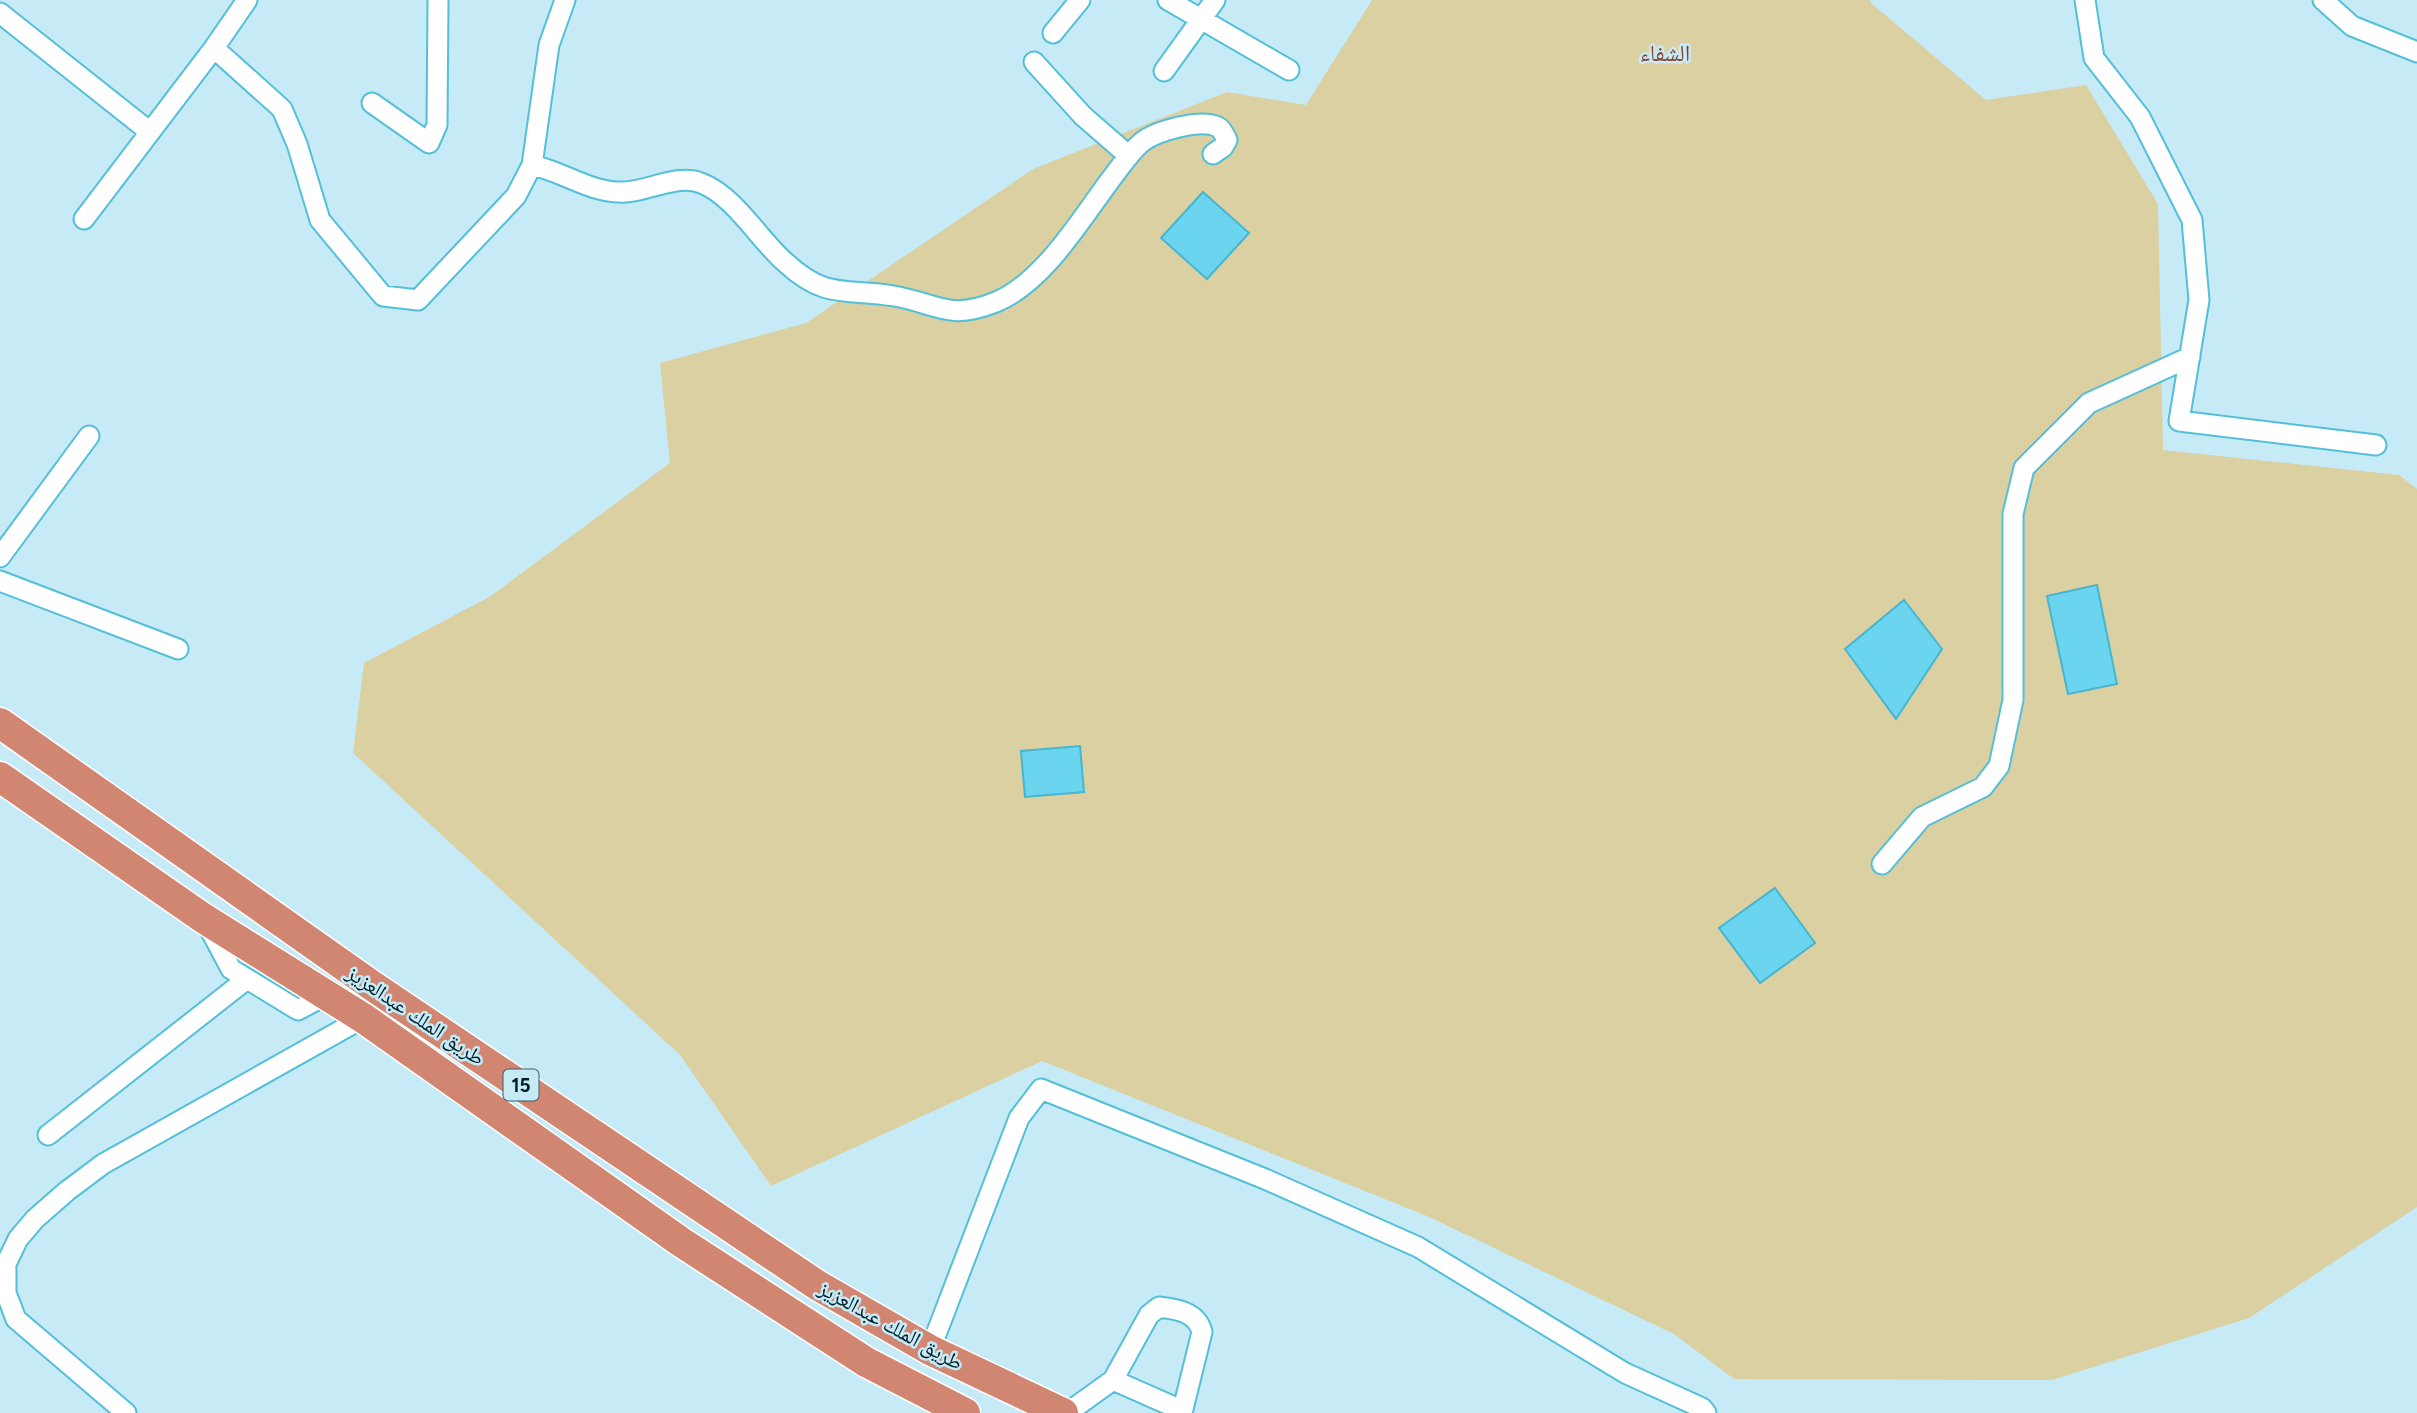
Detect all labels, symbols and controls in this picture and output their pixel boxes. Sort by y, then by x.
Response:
district label: الشفاء [1640,39,1690,67]
street label: طريق الملك عبدالعزيز [341,959,490,1071]
road number: 15 [504,1070,538,1100]
street label: طريق الملك عبدالعزيز [813,1275,968,1376]

